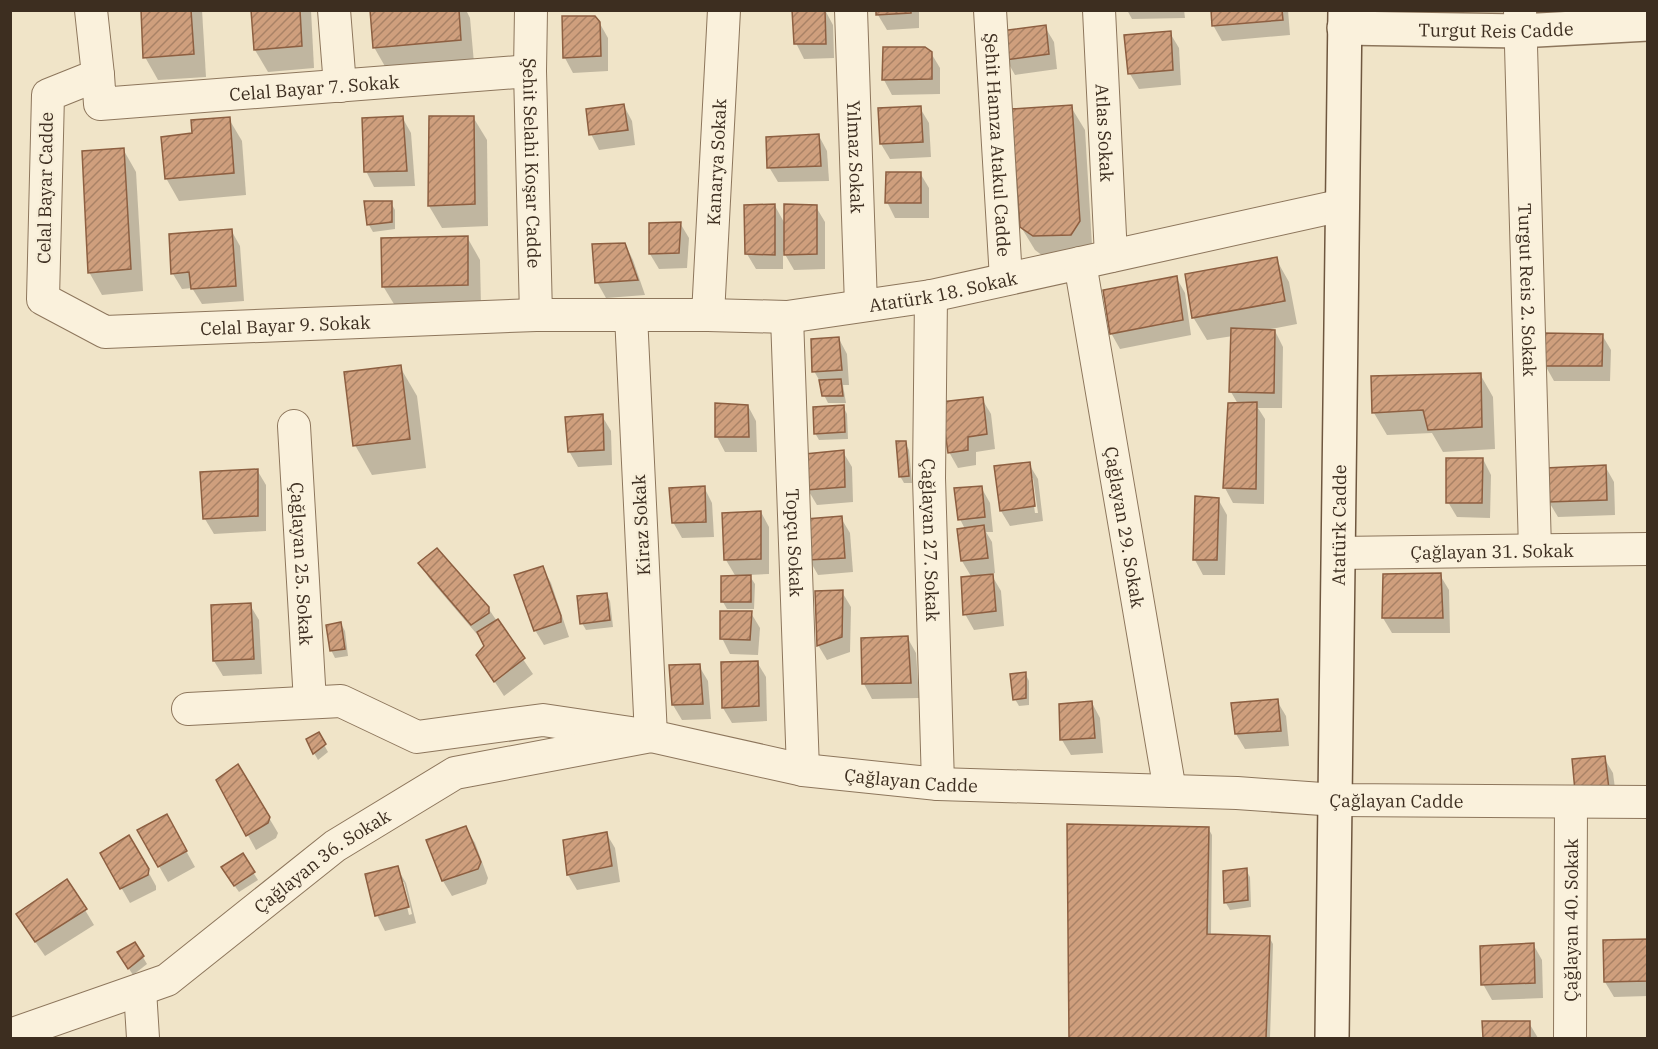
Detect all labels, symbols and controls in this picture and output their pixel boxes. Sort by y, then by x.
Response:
street label: Turgut Reis Cadde [1418,17,1574,43]
street label: Şehit Hamza Atakul Cadde [980,32,1016,257]
street label: Şehit Selahi Koşar Cadde [518,58,546,268]
street label: Celal Bayar 7. Sokak [228,70,401,106]
street label: Atlas Sokak [1091,83,1119,183]
street label: Kanarya Sokak [701,98,731,226]
street label: Yılmaz Sokak [843,100,869,215]
street label: Celal Bayar Cadde [32,112,58,264]
street label: Turgut Reis 2. Sokak [1514,203,1542,377]
street label: Atatürk 18. Sokak [867,266,1020,316]
street label: Celal Bayar 9. Sokak [200,310,371,340]
street label: Çağlayan 29. Sokak [1100,445,1150,610]
street label: Çağlayan 27. Sokak [917,458,945,622]
street label: Atatürk Cadde [1326,464,1351,586]
street label: Kiraz Sokak [627,473,655,576]
street label: Çağlayan 25. Sokak [286,482,318,646]
street label: Topçu Sokak [782,488,808,598]
street label: Çağlayan 31. Sokak [1410,538,1574,564]
street label: Çağlayan Cadde [843,763,978,797]
street label: Çağlayan Cadde [1329,788,1464,812]
street label: Çağlayan 36. Sokak [249,803,395,918]
street label: Çağlayan 40. Sokak [1559,838,1582,1002]

